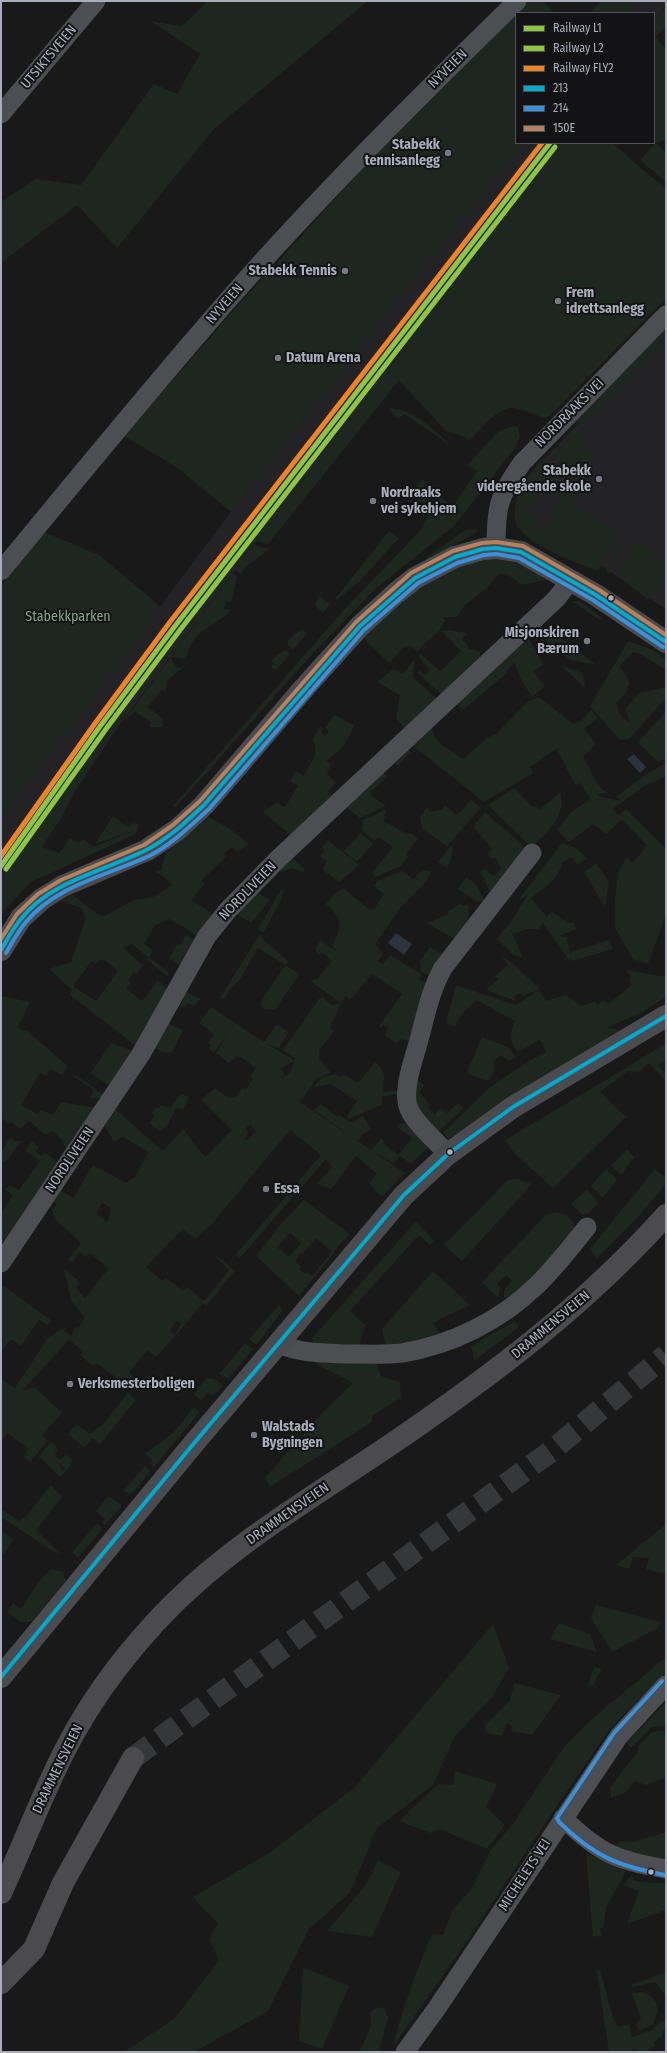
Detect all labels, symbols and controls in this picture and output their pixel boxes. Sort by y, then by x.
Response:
legend [515,12,655,144]
text: Railway L1 [553,21,602,35]
street label: UTSIKTSVEIEN [18,22,80,92]
text: Railway L2 [553,41,604,55]
street label: NYVEIEN [425,46,471,92]
text: Railway FLY2 [553,61,614,75]
text: 213 [553,81,568,95]
text: 214 [553,101,569,115]
text: 150E [553,121,575,135]
place label: Stabekk tennisanlegg [365,137,440,170]
marker: Stabekk tennisanlegg [443,148,453,158]
place label: Stabekk Tennis [249,263,337,279]
marker: Stabekk Tennis [340,266,350,276]
street label: NYVEIEN [203,280,247,328]
place label: Frem idrettsanlegg [566,285,644,318]
marker: Frem idrettsanlegg [553,296,563,306]
place label: Datum Arena [286,350,361,366]
marker: Datum Arena [273,353,283,363]
street label: NORDRAAKS VEI [532,375,608,451]
place label: Stabekk videregående skole [477,463,591,496]
marker: Stabekk videregående skole [594,474,604,484]
place label: Nordraaks vei sykehjem [381,485,456,518]
marker: Nordraaks vei sykehjem [368,496,378,506]
unlabelled marker [606,593,616,603]
park label: Stabekkparken [25,609,111,625]
place label: Misjonskiren Bærum [505,625,579,658]
marker: Misjonskiren Bærum [582,636,592,646]
street label: NORDLIVEIEN [216,858,280,924]
street label: NORDLIVEIEN [42,1124,98,1196]
unlabelled marker [445,1147,455,1157]
place label: Essa [274,1181,300,1197]
marker: Essa [261,1184,271,1194]
street label: DRAMMENSVEIEN [508,1287,594,1363]
place label: Verksmesterboligen [78,1376,195,1392]
marker: Verksmesterboligen [65,1379,75,1389]
place label: Walstads Bygningen [262,1419,323,1452]
marker: Walstads Bygningen [249,1430,259,1440]
street label: DRAMMENSVEIEN [243,1479,333,1549]
street label: DRAMMENSVEIEN [29,1722,87,1816]
street label: MICHELETS VEI [496,1836,554,1914]
unlabelled marker [646,1867,656,1877]

